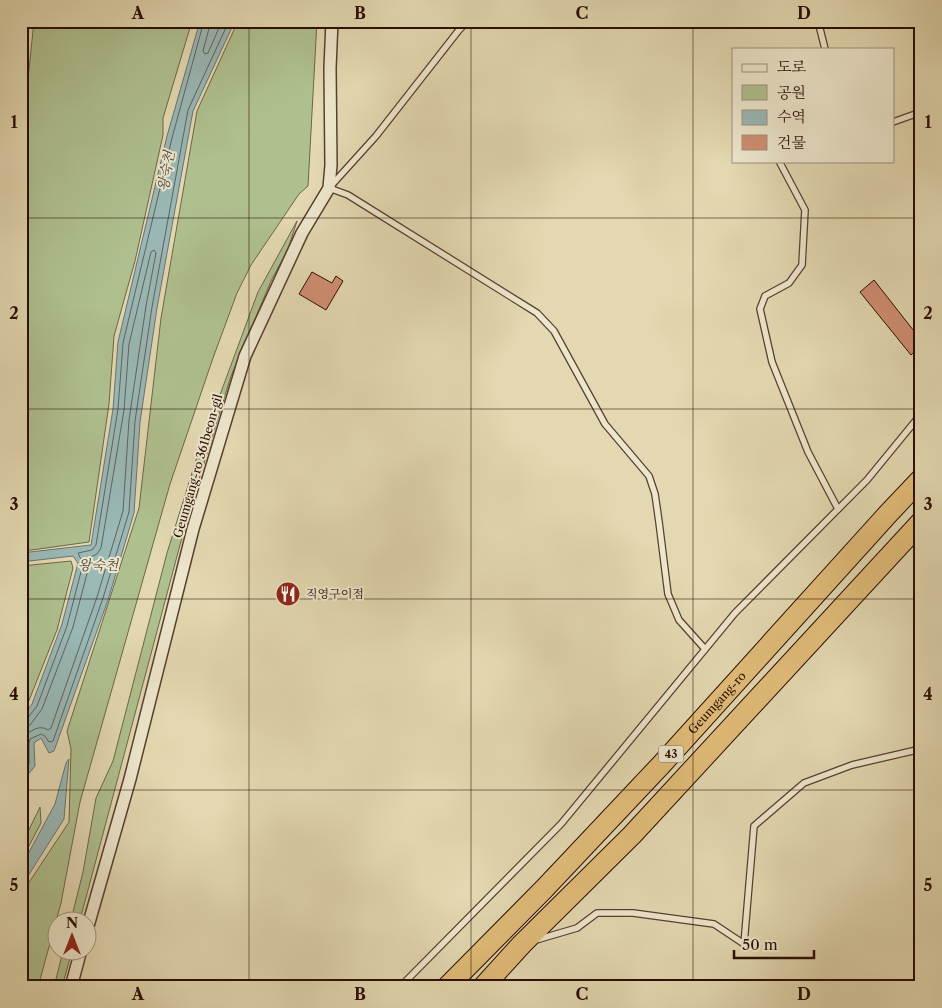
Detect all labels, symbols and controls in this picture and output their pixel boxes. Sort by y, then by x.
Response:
text: A [131,3,145,23]
text: B [354,3,366,23]
text: C [576,3,588,23]
text: D [797,3,811,23]
legend [732,48,894,162]
text: 도로 [777,57,806,76]
text: 공원 [777,83,806,102]
text: 수역 [777,107,806,126]
text: 1 [10,112,18,132]
text: 1 [924,112,932,132]
text: 건물 [777,133,806,152]
water label: 왕숙천 [154,148,179,193]
text: 2 [9,303,19,323]
text: 2 [923,303,933,323]
street label: Geumgang-ro 361beon-gil [170,392,225,539]
text: 3 [9,494,19,514]
text: 3 [923,494,933,514]
water label: 왕숙천 [78,556,120,574]
restaurant icon: 직영구이점 [275,581,301,607]
place label: 직영구이점 [306,586,364,601]
street label: Geumgang-ro [685,668,749,737]
text: 4 [9,684,19,704]
text: 4 [923,684,933,704]
road number: 43 [658,746,684,762]
text: 5 [10,875,19,895]
text: 5 [924,875,933,895]
north arrow [48,910,98,960]
text: N [66,914,78,932]
scale bar [734,928,814,960]
text: 50 m [742,935,778,954]
text: A [131,984,145,1004]
text: B [354,984,366,1004]
text: C [576,984,588,1004]
text: D [797,984,811,1004]

